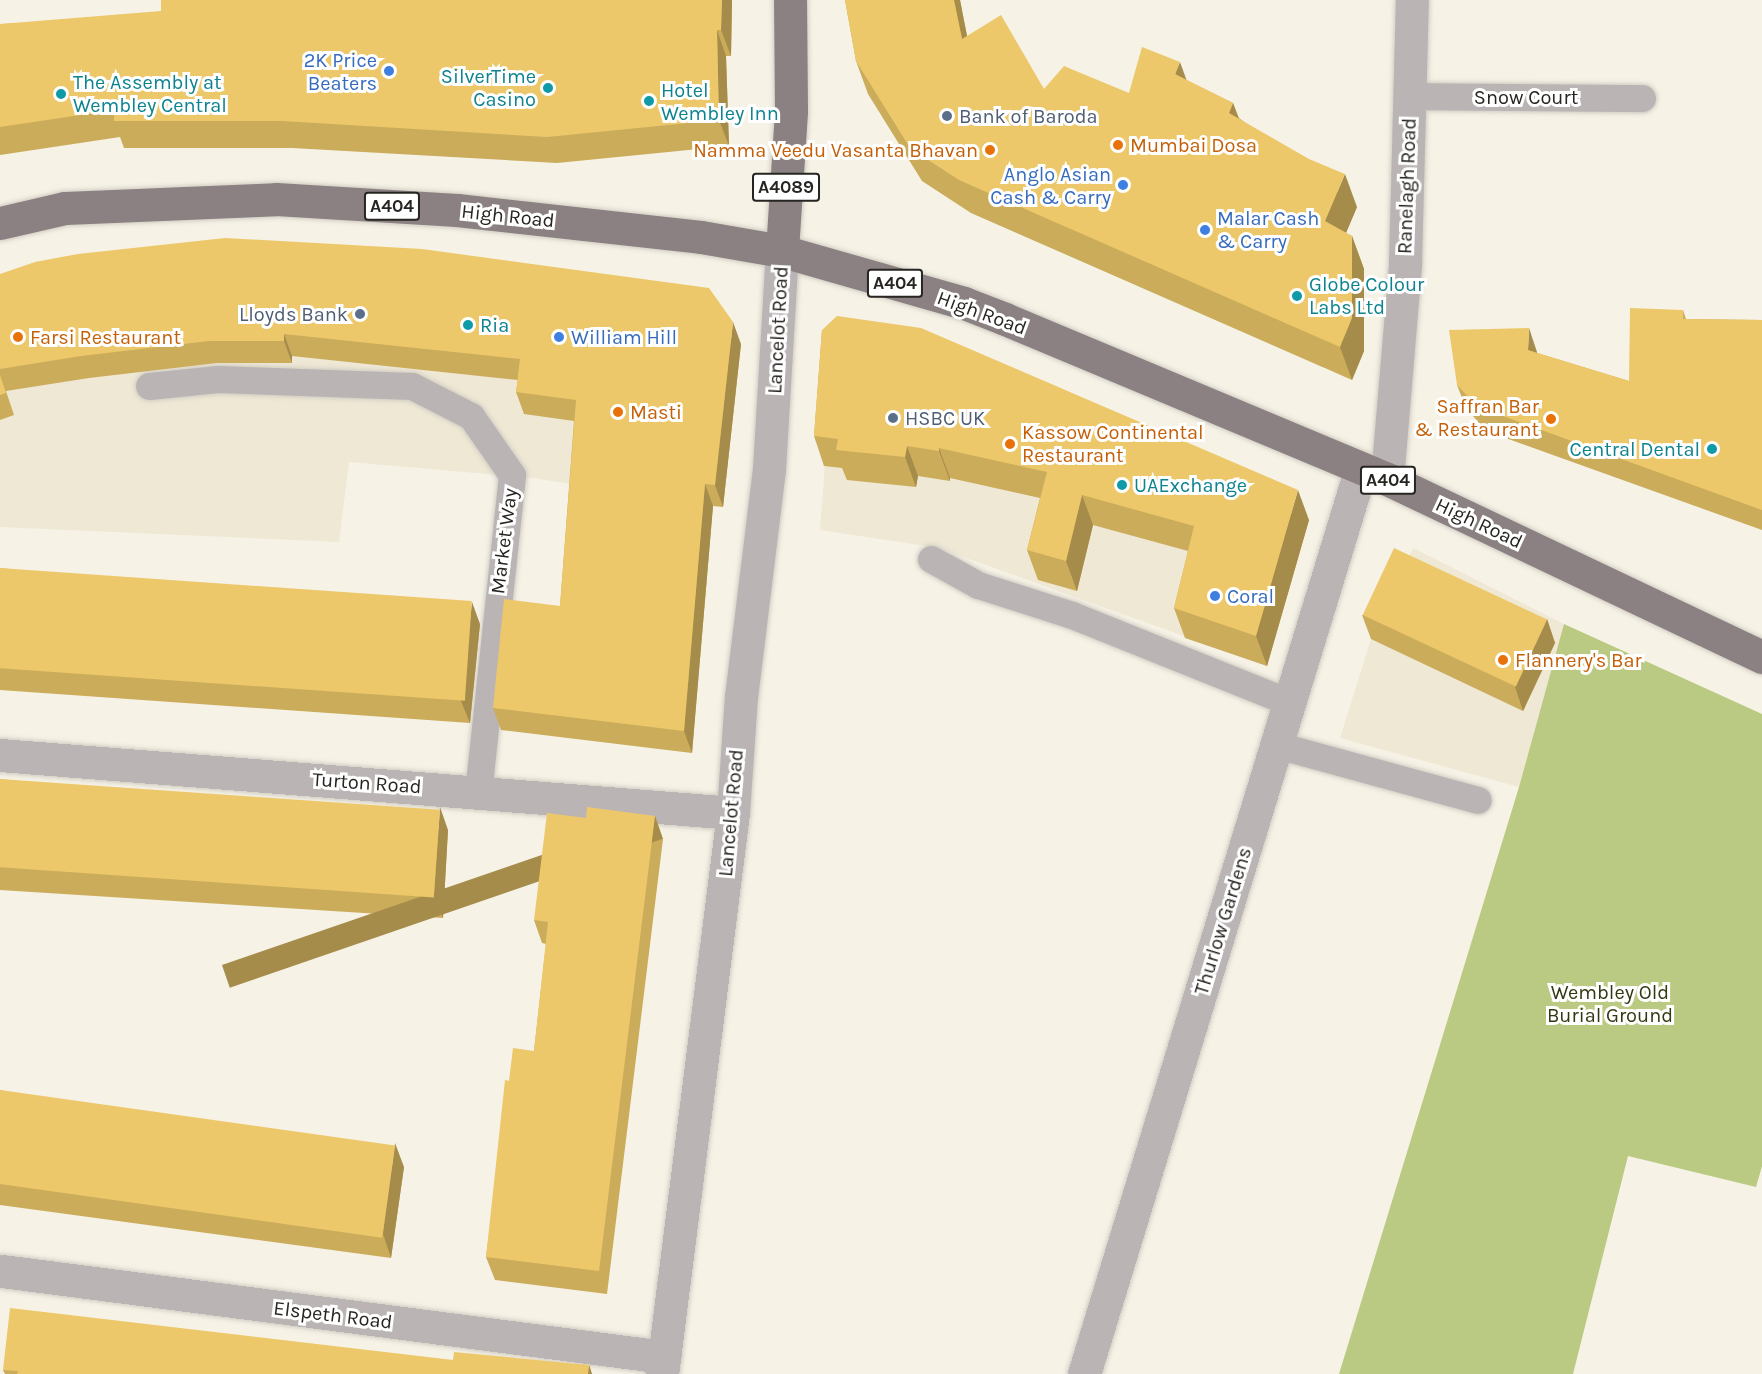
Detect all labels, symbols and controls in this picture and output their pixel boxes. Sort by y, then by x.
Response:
place label: 2K Price Beaters [304,48,377,95]
marker: 2K Price Beaters [382,64,396,78]
place label: SilverTime Casino [441,64,536,111]
place label: The Assembly at Wembley Central [73,70,227,117]
place label: Hotel Wembley Inn [661,78,779,125]
marker: SilverTime Casino [541,81,555,95]
street label: Snow Court [1474,85,1578,109]
marker: The Assembly at Wembley Central [54,87,68,101]
marker: Hotel Wembley Inn [642,94,656,108]
place label: Bank of Baroda [959,104,1098,128]
marker: Bank of Baroda [940,109,954,123]
street label: Ranelagh Road [1393,117,1421,255]
place label: Mumbai Dosa [1130,133,1257,157]
place label: Namma Veedu Vasanta Bhavan [693,138,978,162]
marker: Mumbai Dosa [1111,138,1125,152]
marker: Namma Veedu Vasanta Bhavan [983,143,997,157]
place label: Anglo Asian Cash & Carry [990,162,1111,209]
road number: A4089 [752,172,820,202]
marker: Anglo Asian Cash & Carry [1116,178,1130,192]
road number: A404 [364,191,420,221]
street label: High Road [460,199,556,233]
place label: Malar Cash & Carry [1217,207,1319,254]
marker: Malar Cash & Carry [1198,223,1212,237]
street label: Lancelot Road [763,266,793,394]
road number: A404 [866,268,924,298]
place label: Globe Colour Labs Ltd [1309,272,1424,319]
street label: High Road [934,286,1030,340]
marker: Globe Colour Labs Ltd [1290,289,1304,303]
place label: Lloyds Bank [239,302,348,326]
marker: Lloyds Bank [353,307,367,321]
place label: Ria [480,313,509,337]
marker: Ria [461,318,475,332]
place label: Farsi Restaurant [30,325,181,349]
place label: William Hill [571,325,677,349]
marker: Farsi Restaurant [11,330,25,344]
marker: William Hill [552,330,566,344]
place label: Saffran Bar & Restaurant [1414,395,1539,442]
place label: Masti [630,400,682,424]
marker: Masti [611,405,625,419]
place label: HSBC UK [905,406,985,430]
marker: HSBC UK [886,411,900,425]
marker: Saffran Bar & Restaurant [1544,412,1558,426]
place label: Kassow Continental Restaurant [1022,420,1204,467]
marker: Kassow Continental Restaurant [1003,437,1017,451]
place label: Central Dental [1570,437,1700,461]
marker: Central Dental [1705,442,1719,456]
road number: A404 [1360,465,1416,495]
place label: UAExchange [1134,473,1247,497]
marker: UAExchange [1115,478,1129,492]
street label: Market Way [486,487,522,595]
street label: High Road [1432,492,1526,554]
place label: Coral [1227,584,1274,608]
marker: Coral [1208,589,1222,603]
place label: Flannery's Bar [1515,648,1642,672]
marker: Flannery's Bar [1496,653,1510,667]
street label: Lancelot Road [713,748,749,878]
street label: Turton Road [312,767,422,799]
street label: Thurlow Gardens [1189,844,1257,998]
park label: Wembley Old Burial Ground [1547,980,1673,1027]
street label: Elspeth Road [272,1296,394,1334]

